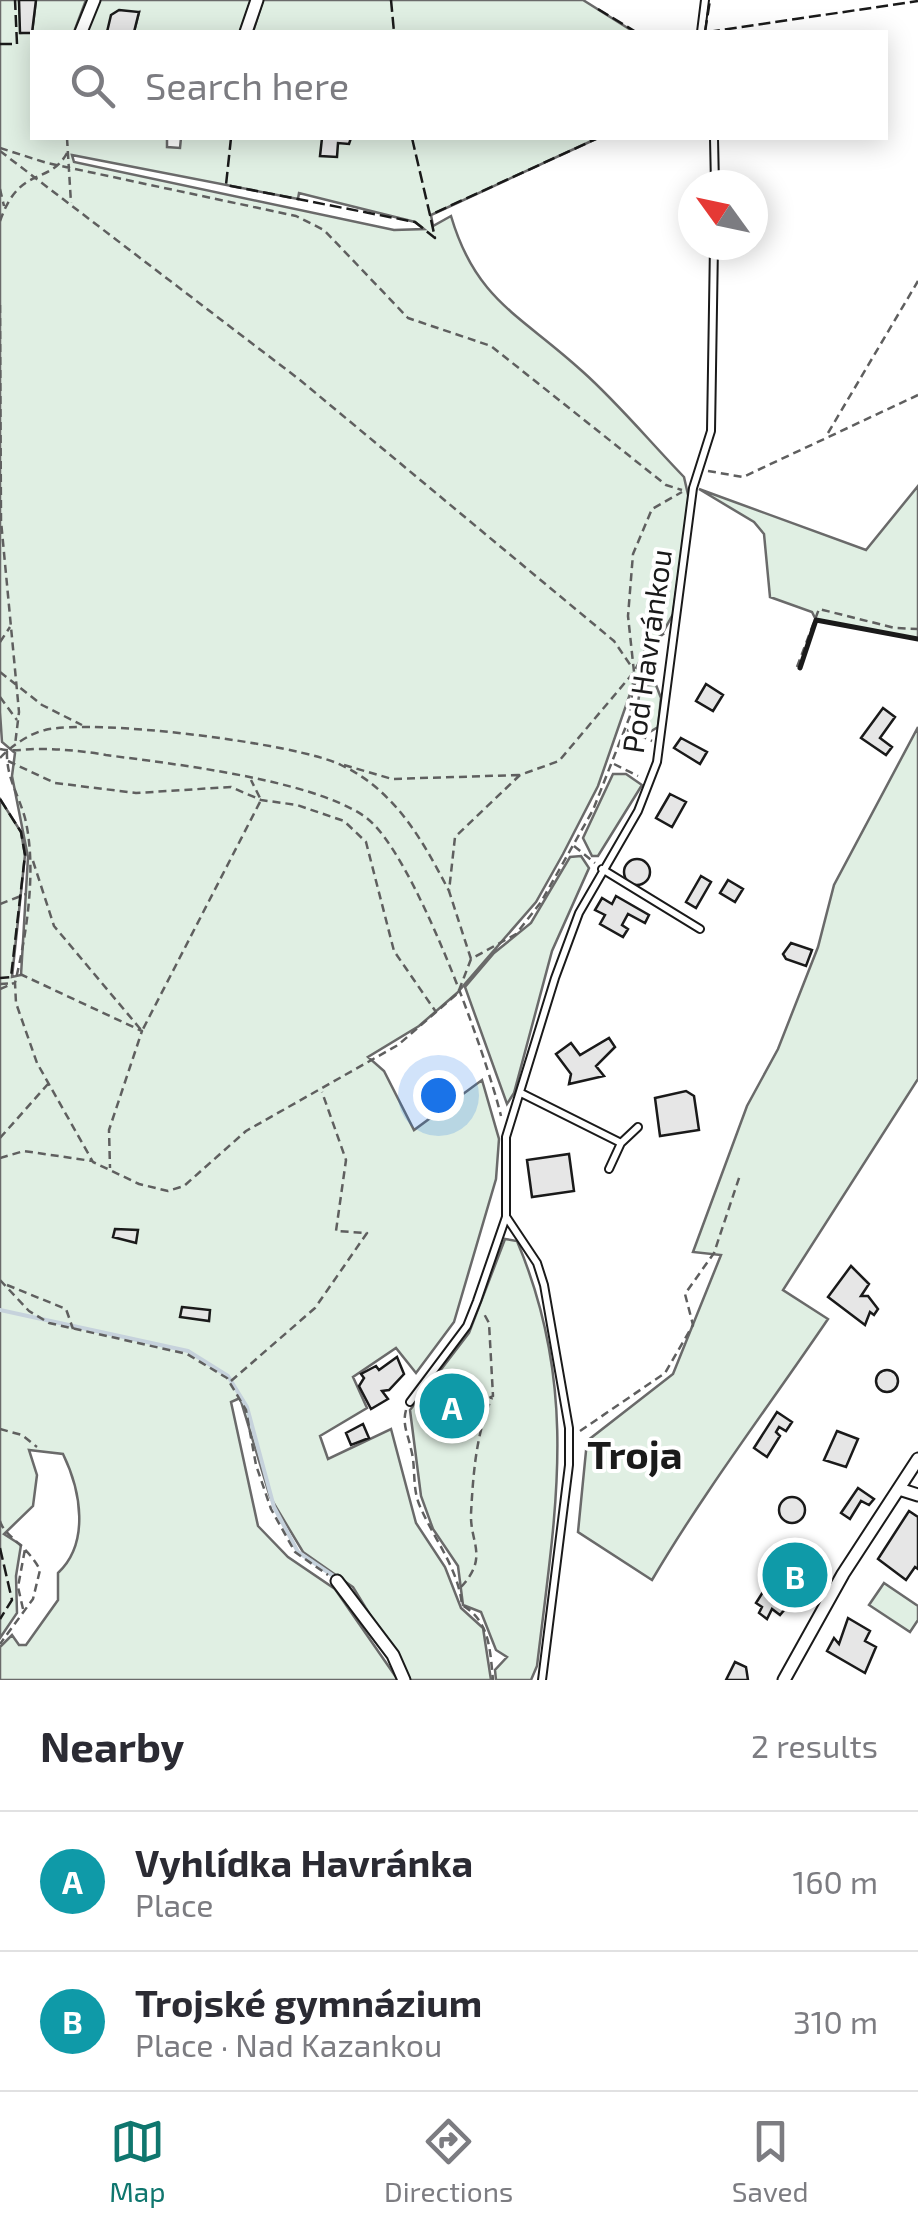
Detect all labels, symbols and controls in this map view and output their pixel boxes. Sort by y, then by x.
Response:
search box [30,30,888,140]
icon: search [65,58,120,113]
text: Search here [145,62,349,108]
north arrow [678,170,768,260]
street label: Pod Havránkou [614,547,678,755]
your location [413,1070,464,1121]
pin: A [420,1368,484,1444]
district label: Troja [587,1429,683,1478]
pin: B [762,1538,828,1612]
text: Nearby [40,1720,184,1770]
text: 2 results [751,1726,878,1764]
text: Vyhlídka Havránka [135,1839,473,1885]
text: A [62,1862,83,1900]
text: 160 m [792,1862,878,1900]
text: Place [135,1885,214,1923]
text: Trojské gymnázium [135,1979,482,2025]
text: B [62,2002,83,2040]
text: 310 m [793,2002,878,2040]
text: Place · Nad Kazankou [135,2025,442,2063]
tab: Map [109,2114,165,2208]
tab: Directions [384,2114,513,2208]
tab: Saved [732,2114,809,2208]

